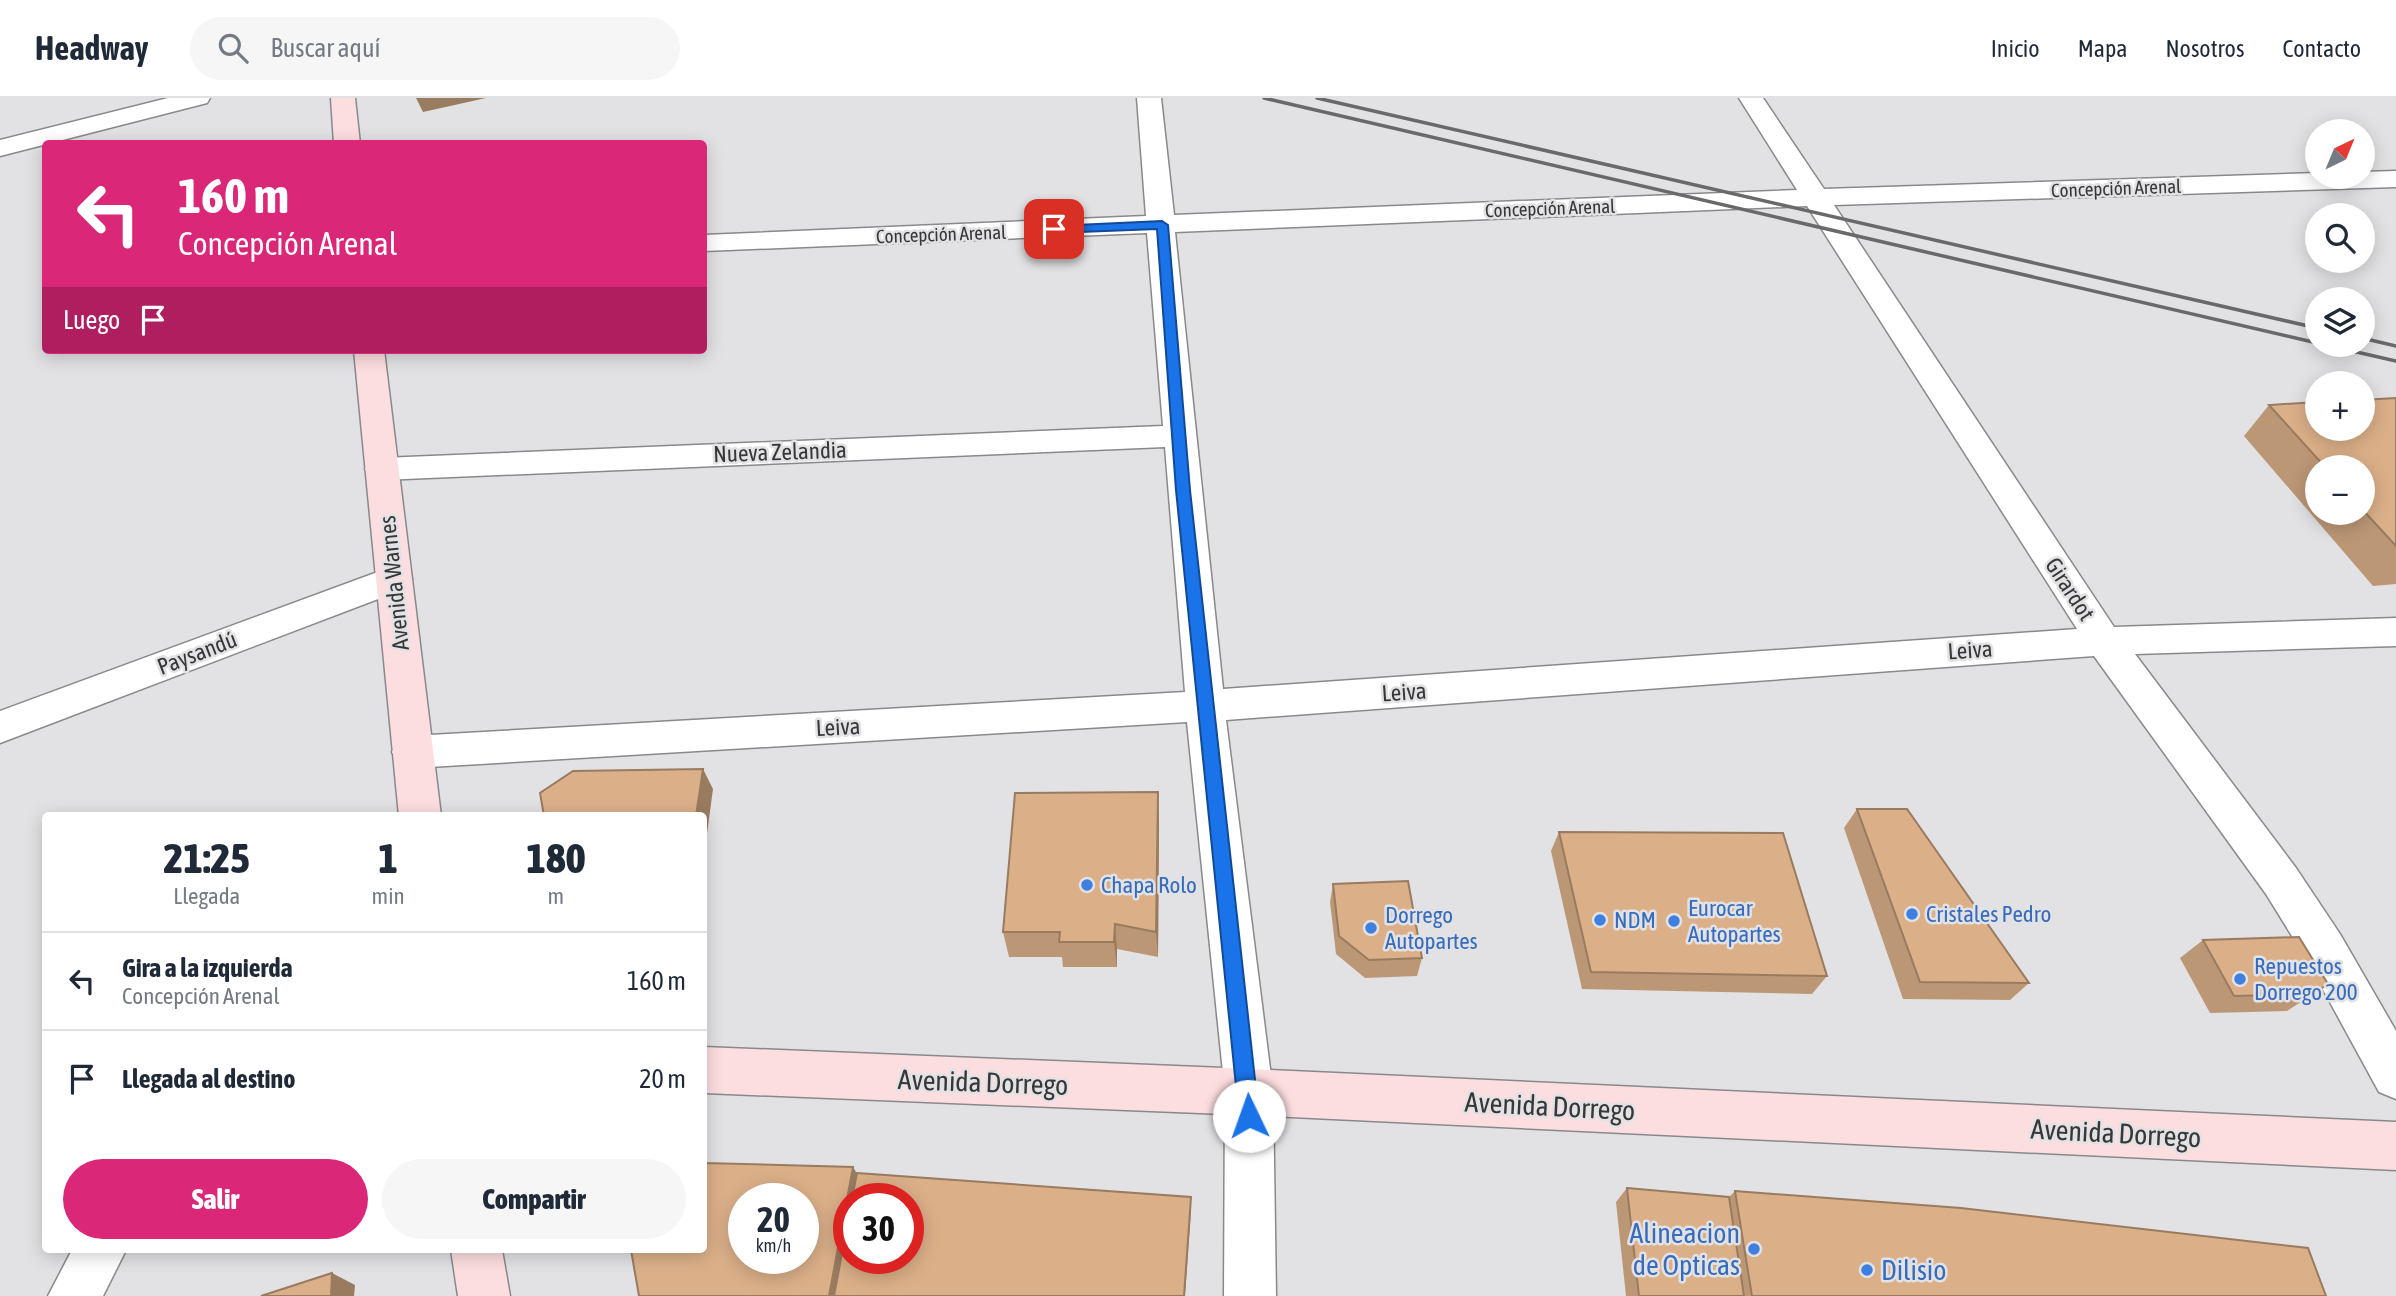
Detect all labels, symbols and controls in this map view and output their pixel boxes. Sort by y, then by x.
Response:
search box [190,17,680,80]
text: Headway [35,29,148,67]
icon: search [214,29,252,67]
text: Buscar aquí [270,33,380,63]
text: Inicio [1991,35,2040,62]
text: Mapa [2078,35,2127,62]
text: Nosotros [2165,35,2244,62]
text: Contacto [2282,35,2361,62]
north arrow [2305,119,2375,189]
map controls [2305,119,2375,525]
text: 160 m [178,167,289,223]
icon: left [63,168,154,259]
street label: Concepción Arenal [2051,175,2181,201]
street label: Concepción Arenal [1485,195,1615,221]
pin [1024,199,1084,259]
button: search [2305,203,2375,273]
icon: arrive [1035,210,1073,248]
street label: Concepción Arenal [876,221,1006,247]
text: Concepción Arenal [178,225,397,262]
button: layers [2305,287,2375,357]
icon: arrive [134,301,172,339]
text: Luego [63,305,120,335]
button: + [2305,371,2375,441]
street label: Nueva Zelandia [713,437,847,467]
button: − [2305,455,2375,525]
street label: Avenida Warnes [374,514,414,652]
street label: Girardot [2040,553,2100,625]
street label: Paysandú [154,626,240,680]
street label: Leiva [1947,635,1993,665]
street label: Leiva [1381,677,1427,707]
street label: Leiva [815,713,861,741]
text: 21:25 [164,834,250,882]
text: 1 [378,834,398,882]
text: 180 [526,834,585,882]
place label: Chapa Rolo [1101,872,1197,898]
marker: Chapa Rolo [1079,877,1095,893]
text: Llegada [173,883,240,909]
text: min [372,883,405,909]
text: m [548,883,564,909]
place label: Eurocar Autopartes [1688,895,1781,947]
place label: Cristales Pedro [1926,901,2051,927]
place label: Dorrego Autopartes [1385,902,1478,954]
marker: Cristales Pedro [1904,906,1920,922]
place label: NDM [1614,907,1656,933]
marker: NDM [1592,912,1608,928]
marker: Eurocar Autopartes [1666,913,1682,929]
marker: Dorrego Autopartes [1363,920,1379,936]
text: Gira a la izquierda [122,953,293,983]
place label: Repuestos Dorrego 200 [2254,953,2358,1005]
icon: left [63,962,101,1000]
text: 160 m [627,966,686,996]
marker: Repuestos Dorrego 200 [2232,971,2248,987]
text: Concepción Arenal [122,983,280,1009]
icon: arrive [63,1060,101,1098]
street label: Avenida Dorrego [897,1063,1069,1101]
text: Llegada al destino [122,1064,295,1094]
text: 20 m [639,1064,686,1094]
position arrow [1212,1079,1286,1153]
street label: Avenida Dorrego [1464,1086,1636,1126]
street label: Avenida Dorrego [2030,1113,2202,1153]
button: Salir [63,1159,368,1239]
button: Compartir [382,1159,686,1239]
speed limit sign: 30 [833,1183,924,1274]
text: 20 [757,1199,790,1239]
place label: Alineacion de Opticas [1630,1217,1740,1281]
text: km/h [756,1235,791,1256]
marker: Alineacion de Opticas [1746,1241,1762,1257]
place label: Dilisio [1881,1254,1946,1286]
marker: Dilisio [1859,1262,1875,1278]

